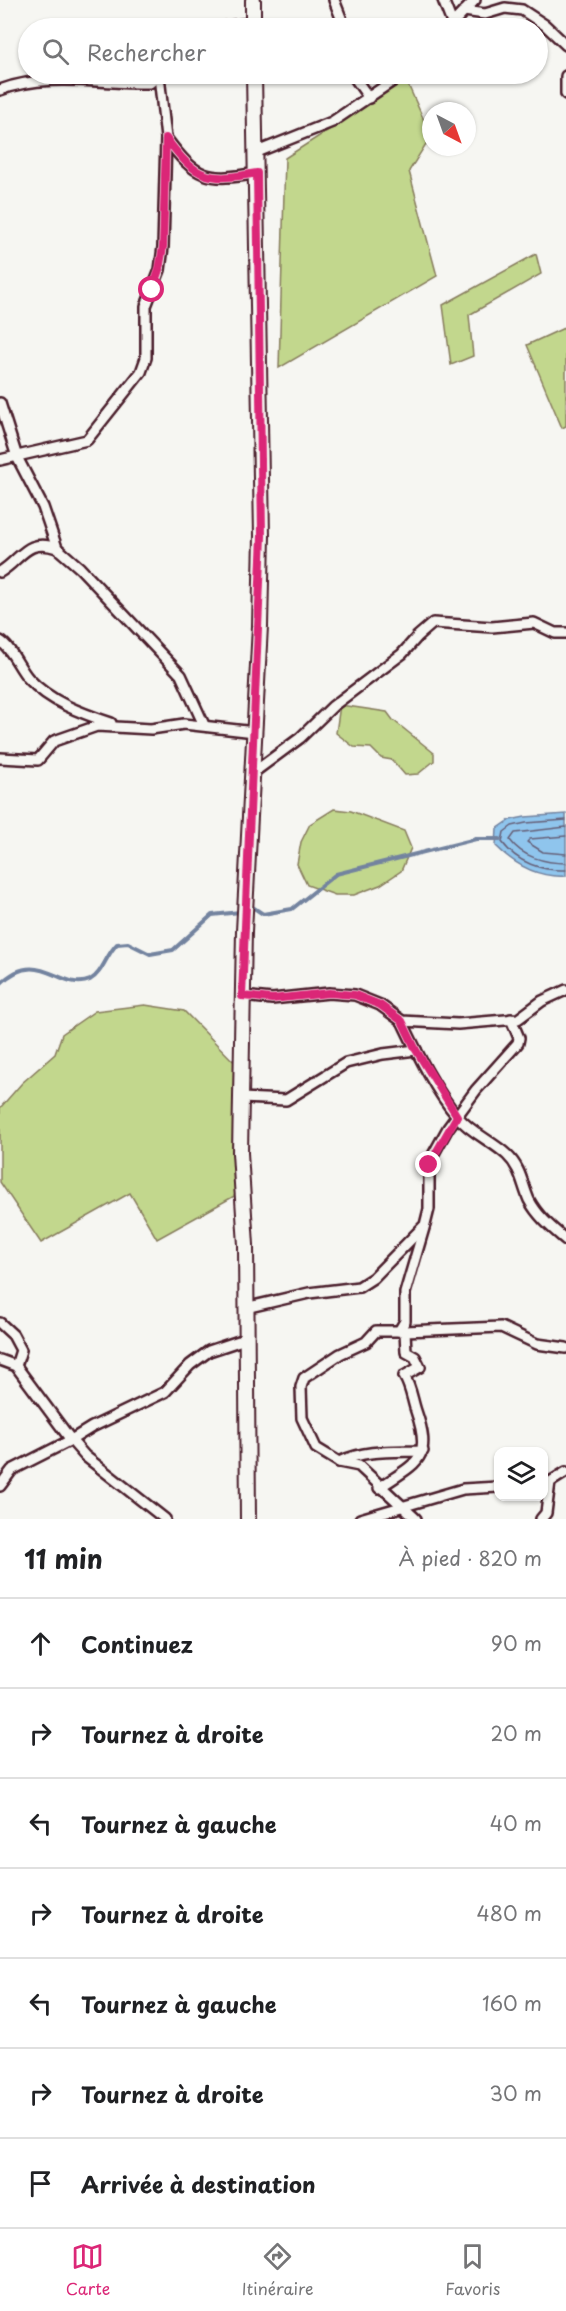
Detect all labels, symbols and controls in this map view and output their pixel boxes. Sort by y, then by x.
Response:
search box [18,18,548,84]
icon: search [39,35,72,68]
text: Rechercher [87,35,206,68]
north arrow [422,102,476,156]
route start [138,276,164,302]
route end [415,1151,441,1177]
map controls [494,1447,548,1501]
button: layers [494,1447,548,1501]
text: 11 min [24,1539,103,1578]
text: À pied · 820 m [399,1543,542,1573]
icon: ahead [24,1627,57,1660]
text: Continuez [81,1627,193,1660]
text: 90 m [491,1628,542,1658]
icon: right [24,1717,57,1750]
text: Tournez à droite [81,1717,264,1750]
text: 20 m [490,1718,542,1748]
icon: left [24,1807,57,1840]
text: Tournez à gauche [81,1807,277,1840]
text: 40 m [490,1808,542,1838]
icon: right [24,1897,57,1930]
text: Tournez à droite [81,1897,264,1930]
text: 480 m [477,1898,542,1928]
icon: left [24,1987,57,2020]
text: Tournez à gauche [81,1987,277,2020]
text: 160 m [482,1988,542,2018]
icon: right [24,2077,57,2110]
text: Tournez à droite [81,2077,264,2110]
text: 30 m [489,2078,542,2108]
icon: arrive [24,2167,57,2200]
text: Arrivée à destination [81,2167,315,2200]
tab: Carte [66,2240,110,2300]
tab: Itinéraire [242,2240,314,2300]
tab: Favoris [445,2240,500,2300]

